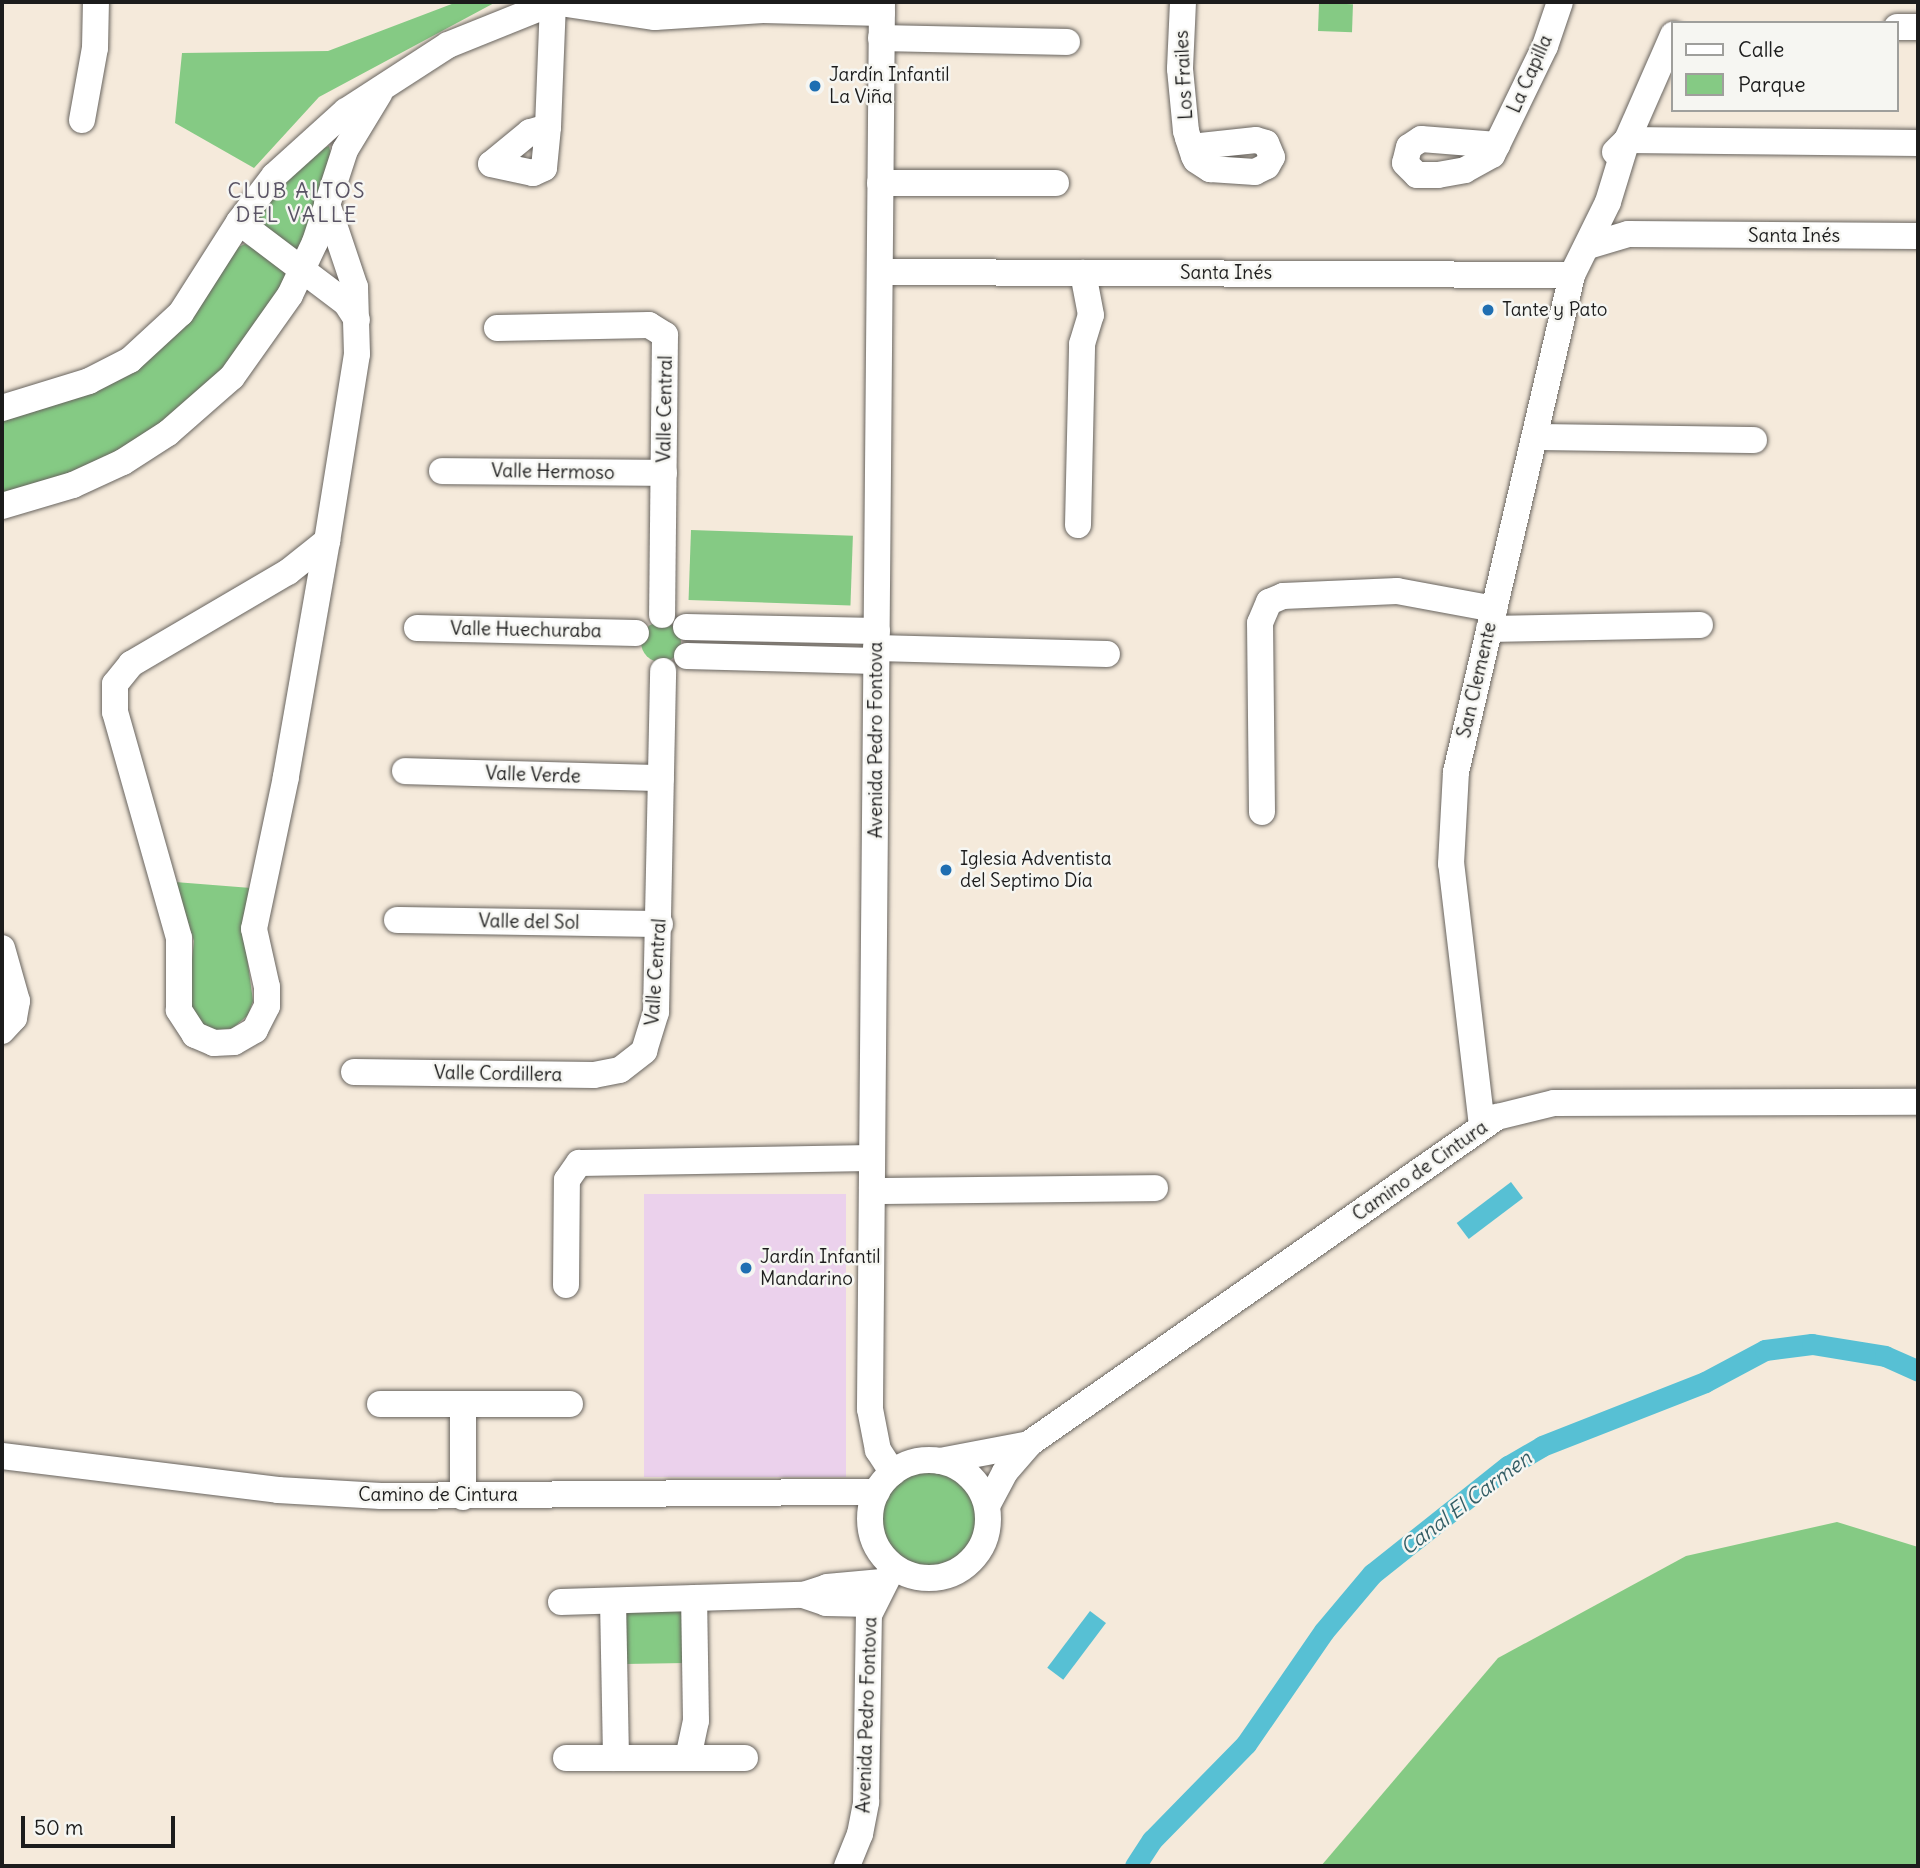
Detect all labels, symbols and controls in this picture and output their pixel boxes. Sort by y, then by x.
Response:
legend [1672,21,1899,112]
street label: Los Frailes [1170,30,1198,120]
street label: La Capilla [1503,31,1557,117]
text: Calle [1738,36,1784,63]
place label: Jardín Infantil La Viña [829,64,950,108]
text: Parque [1738,71,1806,98]
marker: Jardín Infantil La Viña [807,78,823,94]
district label: CLUB ALTOS DEL VALLE [229,178,365,228]
street label: Santa Inés [1748,225,1840,247]
street label: Santa Inés [1180,262,1272,284]
place label: Tante y Pato [1502,299,1608,321]
marker: Tante y Pato [1480,302,1496,318]
street label: Valle Central [653,355,677,463]
street label: Valle Hermoso [491,460,615,484]
street label: Valle Huechuraba [450,617,602,643]
street label: San Clemente [1453,620,1501,740]
street label: Avenida Pedro Fontova [865,642,887,838]
street label: Valle Verde [485,762,581,788]
place label: Iglesia Adventista del Septimo Día [960,848,1112,892]
marker: Iglesia Adventista del Septimo Día [938,862,954,878]
street label: Valle del Sol [478,910,580,934]
street label: Valle Central [641,918,671,1026]
street label: Valle Cordillera [434,1061,562,1087]
street label: Camino de Cintura [1348,1116,1492,1226]
place label: Jardín Infantil Mandarino [760,1246,881,1290]
marker: Jardín Infantil Mandarino [738,1260,754,1276]
water label: Canal El Carmen [1395,1446,1537,1560]
street label: Camino de Cintura [358,1484,518,1506]
street label: Avenida Pedro Fontova [852,1616,882,1814]
scale bar [24,1801,178,1845]
text: 50 m [34,1814,83,1841]

